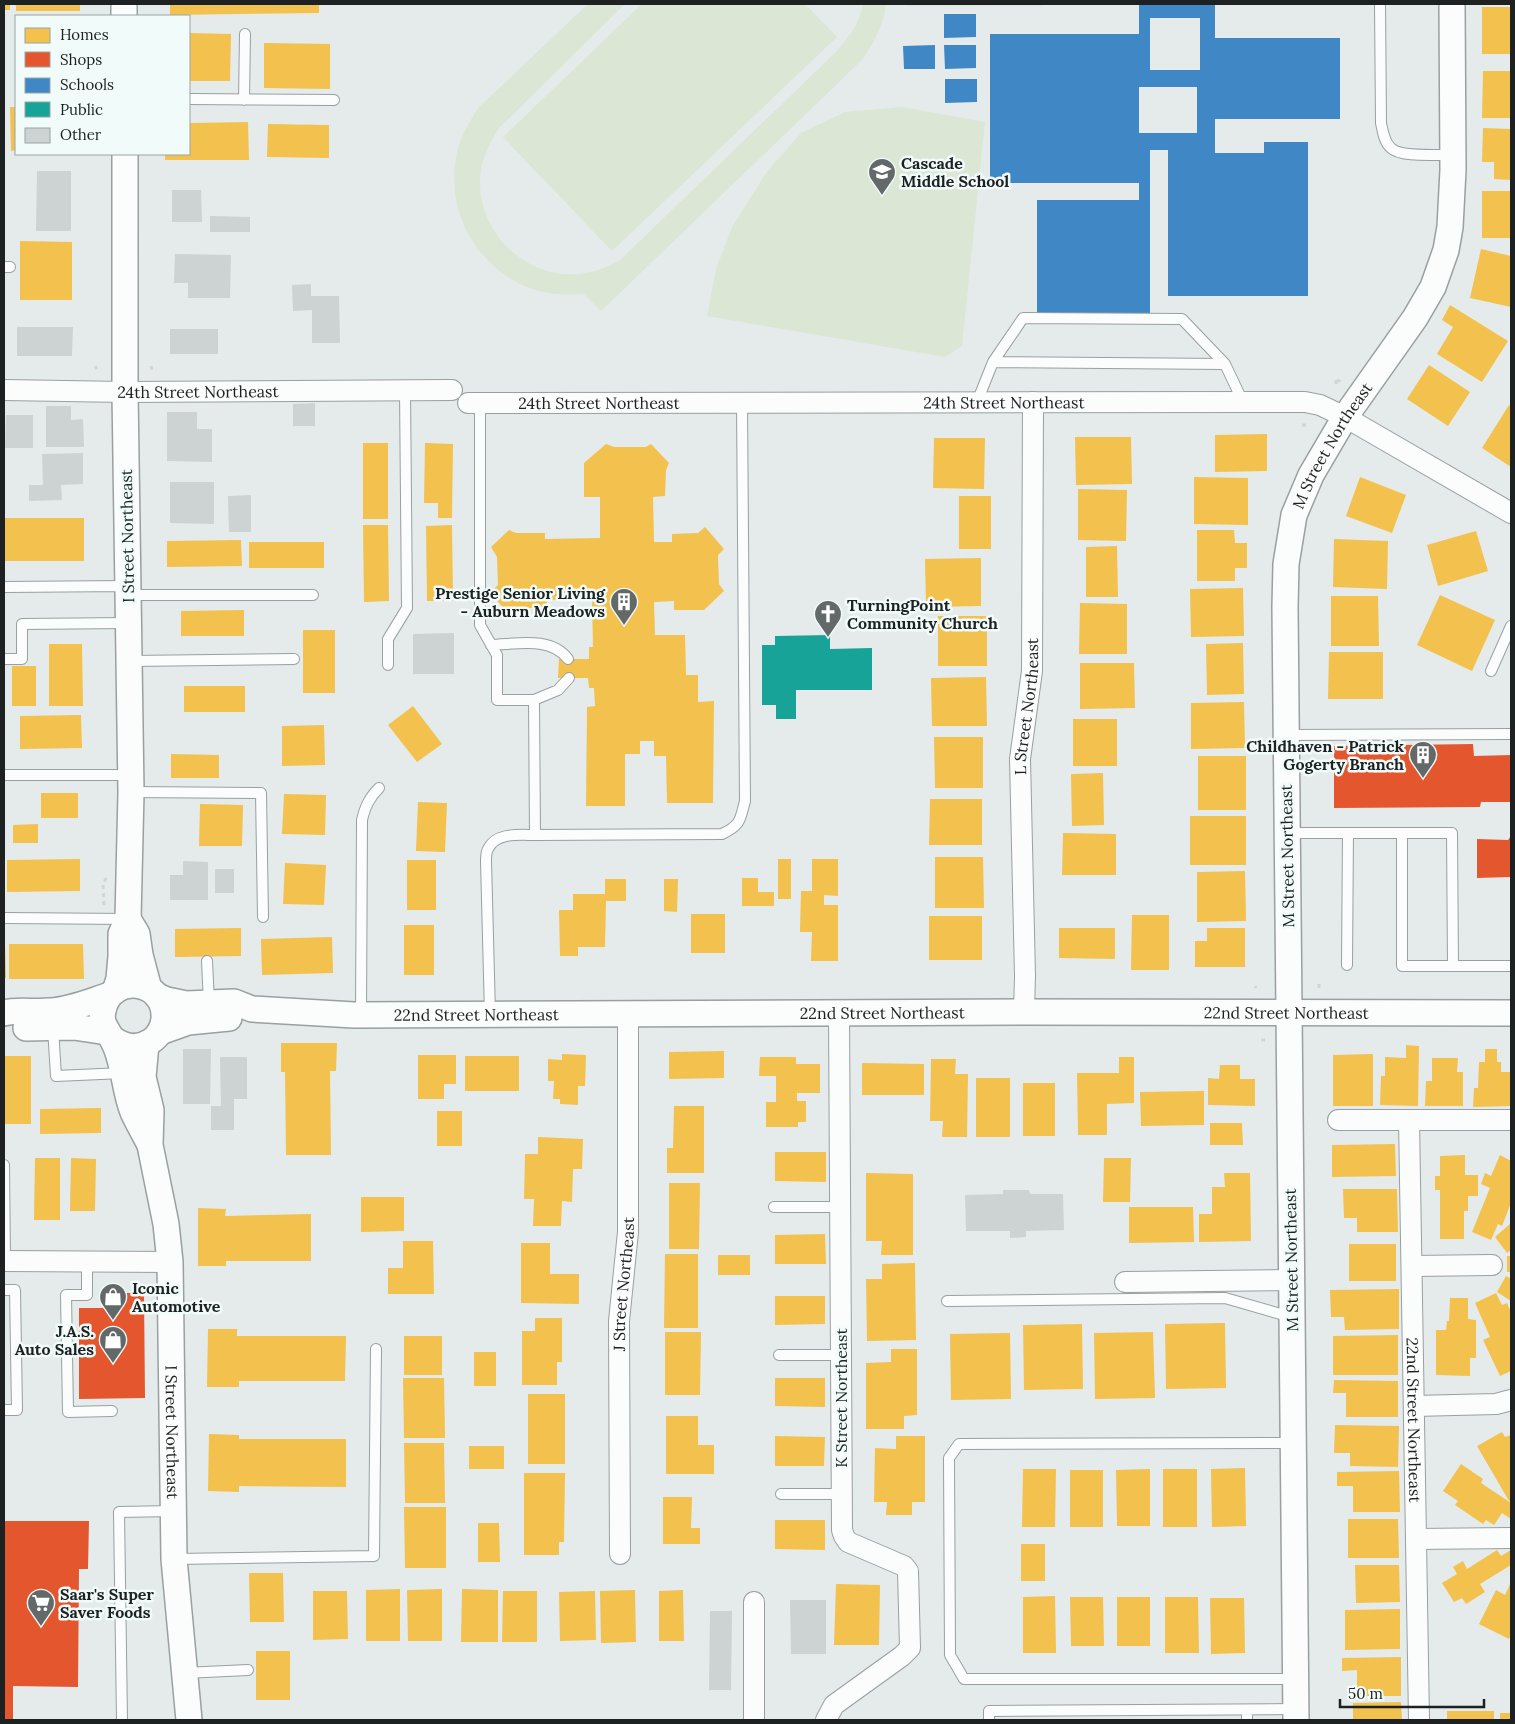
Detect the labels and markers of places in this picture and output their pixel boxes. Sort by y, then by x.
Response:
place label: Cascade Middle School [901,153,1009,191]
school or university icon: Cascade Middle School [867,157,897,196]
place label: Prestige Senior Living - Auburn Meadows [435,583,606,621]
building icon: Prestige Senior Living - Auburn Meadows [609,587,639,626]
place label: TurningPoint Community Church [847,595,998,633]
church icon: TurningPoint Community Church [813,599,843,638]
place label: Childhaven - Patrick Gogerty Branch [1246,736,1404,774]
building icon: Childhaven - Patrick Gogerty Branch [1408,740,1438,779]
place label: Iconic Automotive [132,1278,221,1316]
shop icon: Iconic Automotive [98,1282,128,1321]
place label: J.A.S. Auto Sales [15,1321,94,1359]
shop icon: J.A.S. Auto Sales [98,1325,128,1364]
place label: Saar's Super Saver Foods [60,1584,154,1622]
supermarket icon: Saar's Super Saver Foods [26,1588,56,1627]

